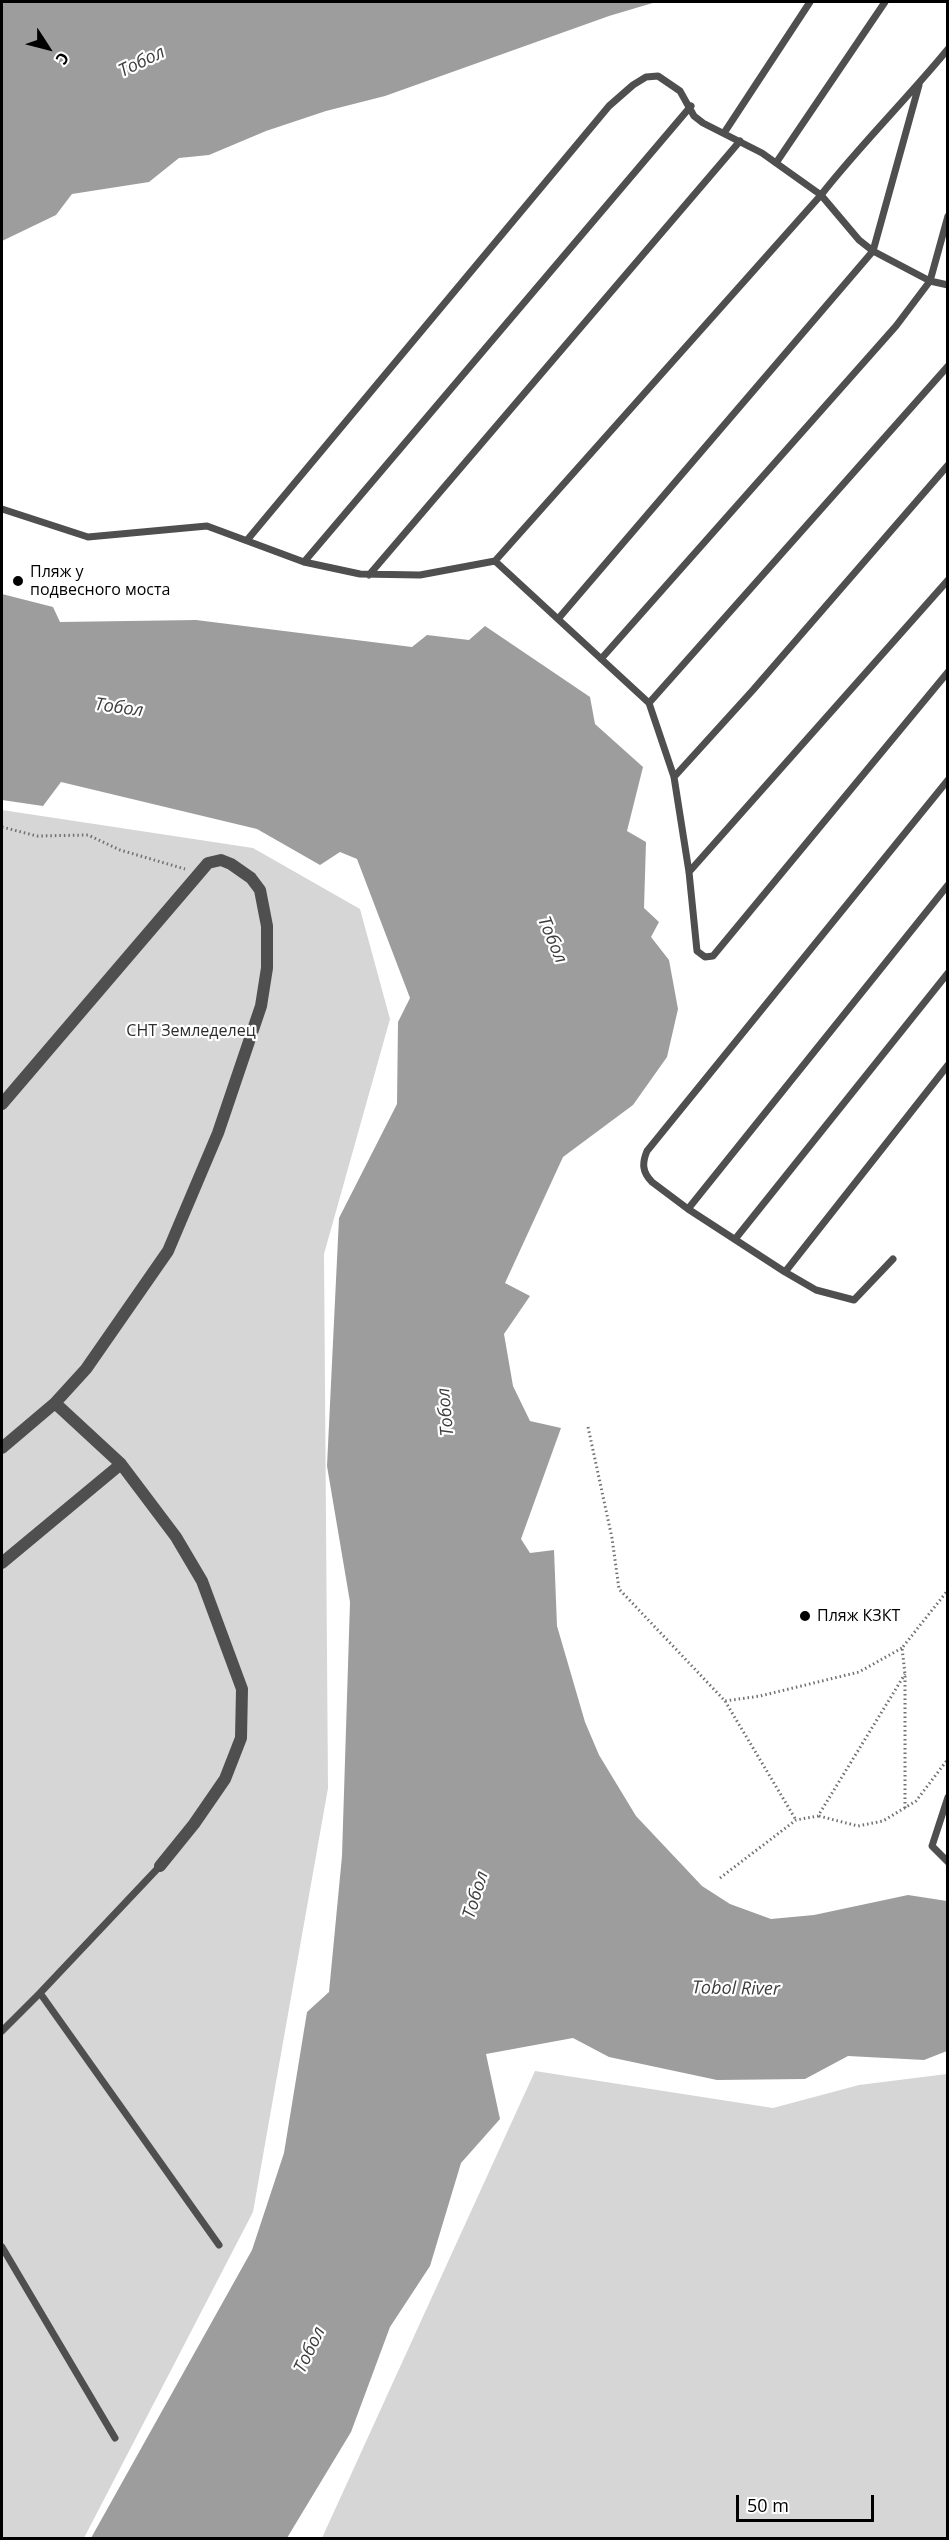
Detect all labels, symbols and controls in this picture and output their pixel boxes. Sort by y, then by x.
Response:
north arrow [18,18,78,78]
water label: Тобол [115,42,169,82]
text: С [51,48,74,69]
place label: Пляж у подвесного моста [30,562,170,600]
marker: Пляж у подвесного моста [11,574,25,588]
water label: Тобол [93,694,145,722]
water label: Тобол [533,913,571,967]
park label: СНТ Земледелец [126,1021,256,1041]
water label: Тобол [433,1387,459,1437]
place label: Пляж КЗКТ [817,1606,900,1626]
marker: Пляж КЗКТ [798,1609,812,1623]
water label: Тобол [459,1869,493,1921]
water label: Tobol River [692,1977,780,2001]
water label: Тобол [290,2323,330,2377]
scale bar [739,2483,877,2521]
text: 50 m [747,2493,789,2517]

